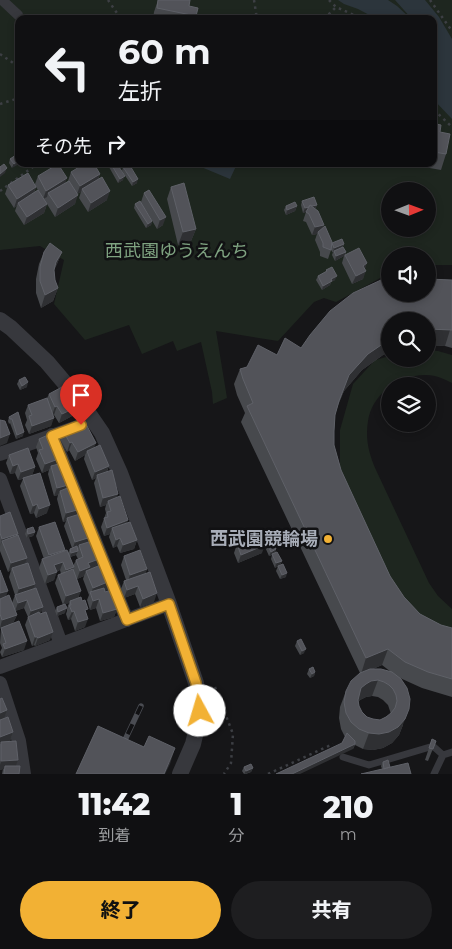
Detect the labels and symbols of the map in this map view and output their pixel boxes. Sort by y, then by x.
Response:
north arrow [381,182,436,238]
park label: 西武園ゆうえんち [105,240,249,262]
pin [60,374,102,425]
place label: 西武園競輪場 [210,528,318,550]
marker: 西武園競輪場 [322,533,334,545]
position arrow [173,684,225,736]

